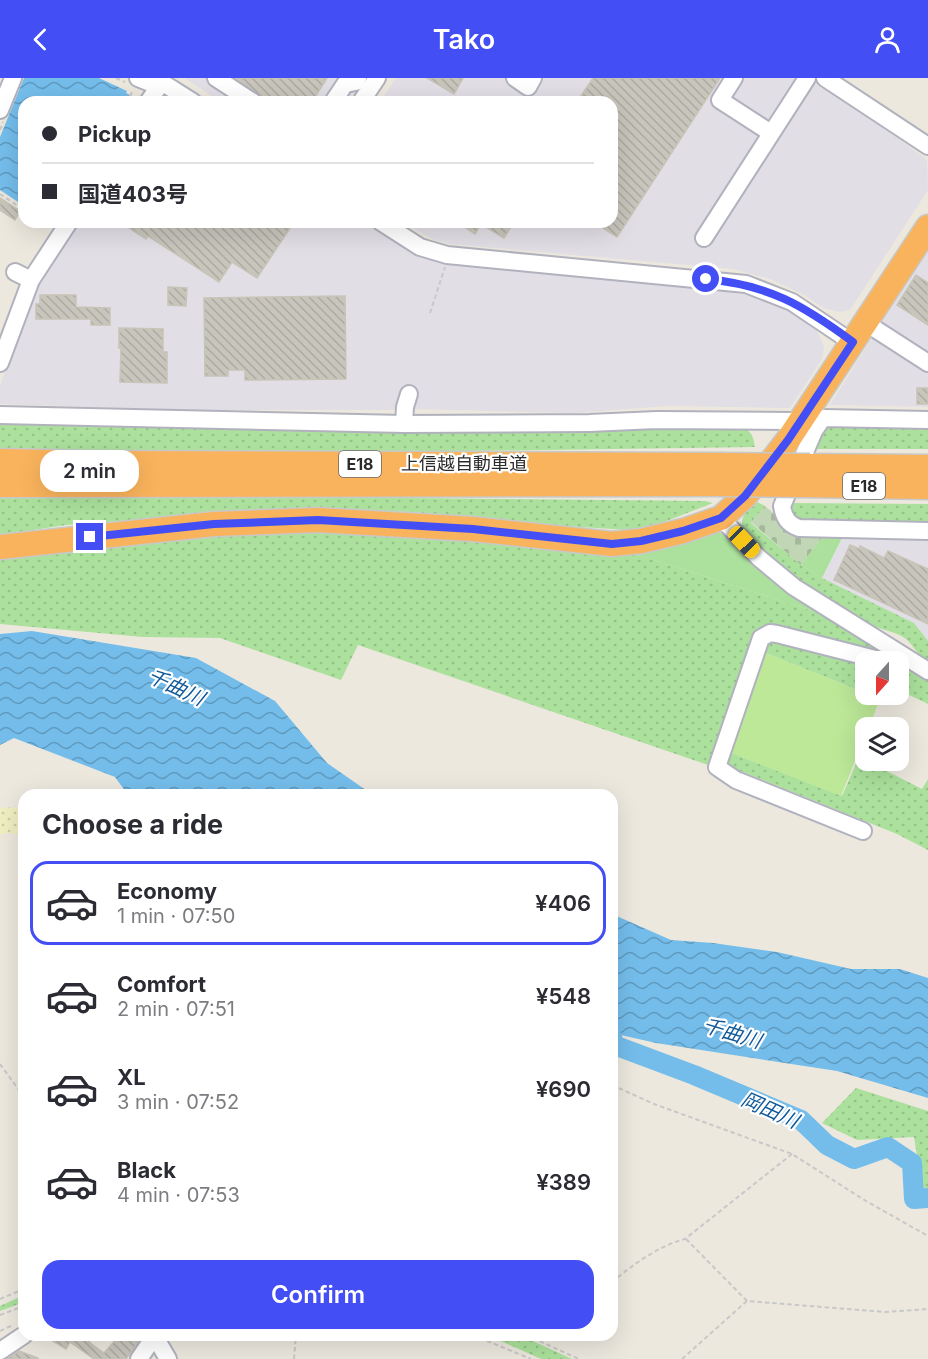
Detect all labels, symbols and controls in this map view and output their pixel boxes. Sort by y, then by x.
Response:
icon: back [24,23,57,56]
text: Tako [433,23,495,56]
icon: person [871,23,904,56]
text: Pickup [78,121,152,147]
text: 国道403号 [78,181,188,207]
route start [692,265,719,292]
callout: 2 min [40,450,140,492]
road number: E18 [339,451,381,477]
street label: 上信越自動車道 [401,453,527,474]
text: 2 min [63,459,116,483]
road number: E18 [843,473,885,499]
route end [76,523,103,550]
car [725,523,763,561]
north arrow [855,651,909,705]
map controls [855,651,909,771]
water label: 千曲川 [144,663,210,711]
button: layers [855,717,909,771]
text: Choose a ride [42,808,223,841]
icon: car [45,876,99,930]
text: Economy [117,878,217,904]
text: ¥406 [535,890,591,916]
text: 1 min · 07:50 [117,904,235,928]
icon: car [45,969,99,1023]
text: Comfort [117,971,206,997]
text: ¥548 [536,983,591,1009]
text: 2 min · 07:51 [117,997,235,1021]
water label: 千曲川 [700,1013,766,1054]
icon: car [45,1062,99,1116]
text: XL [117,1064,146,1090]
text: ¥690 [536,1076,591,1102]
water label: 岡田川 [738,1087,804,1134]
text: 3 min · 07:52 [117,1090,239,1114]
icon: car [45,1155,99,1209]
text: Black [117,1157,176,1183]
text: ¥389 [536,1169,591,1195]
text: 4 min · 07:53 [117,1183,240,1207]
button: Confirm [42,1260,594,1329]

